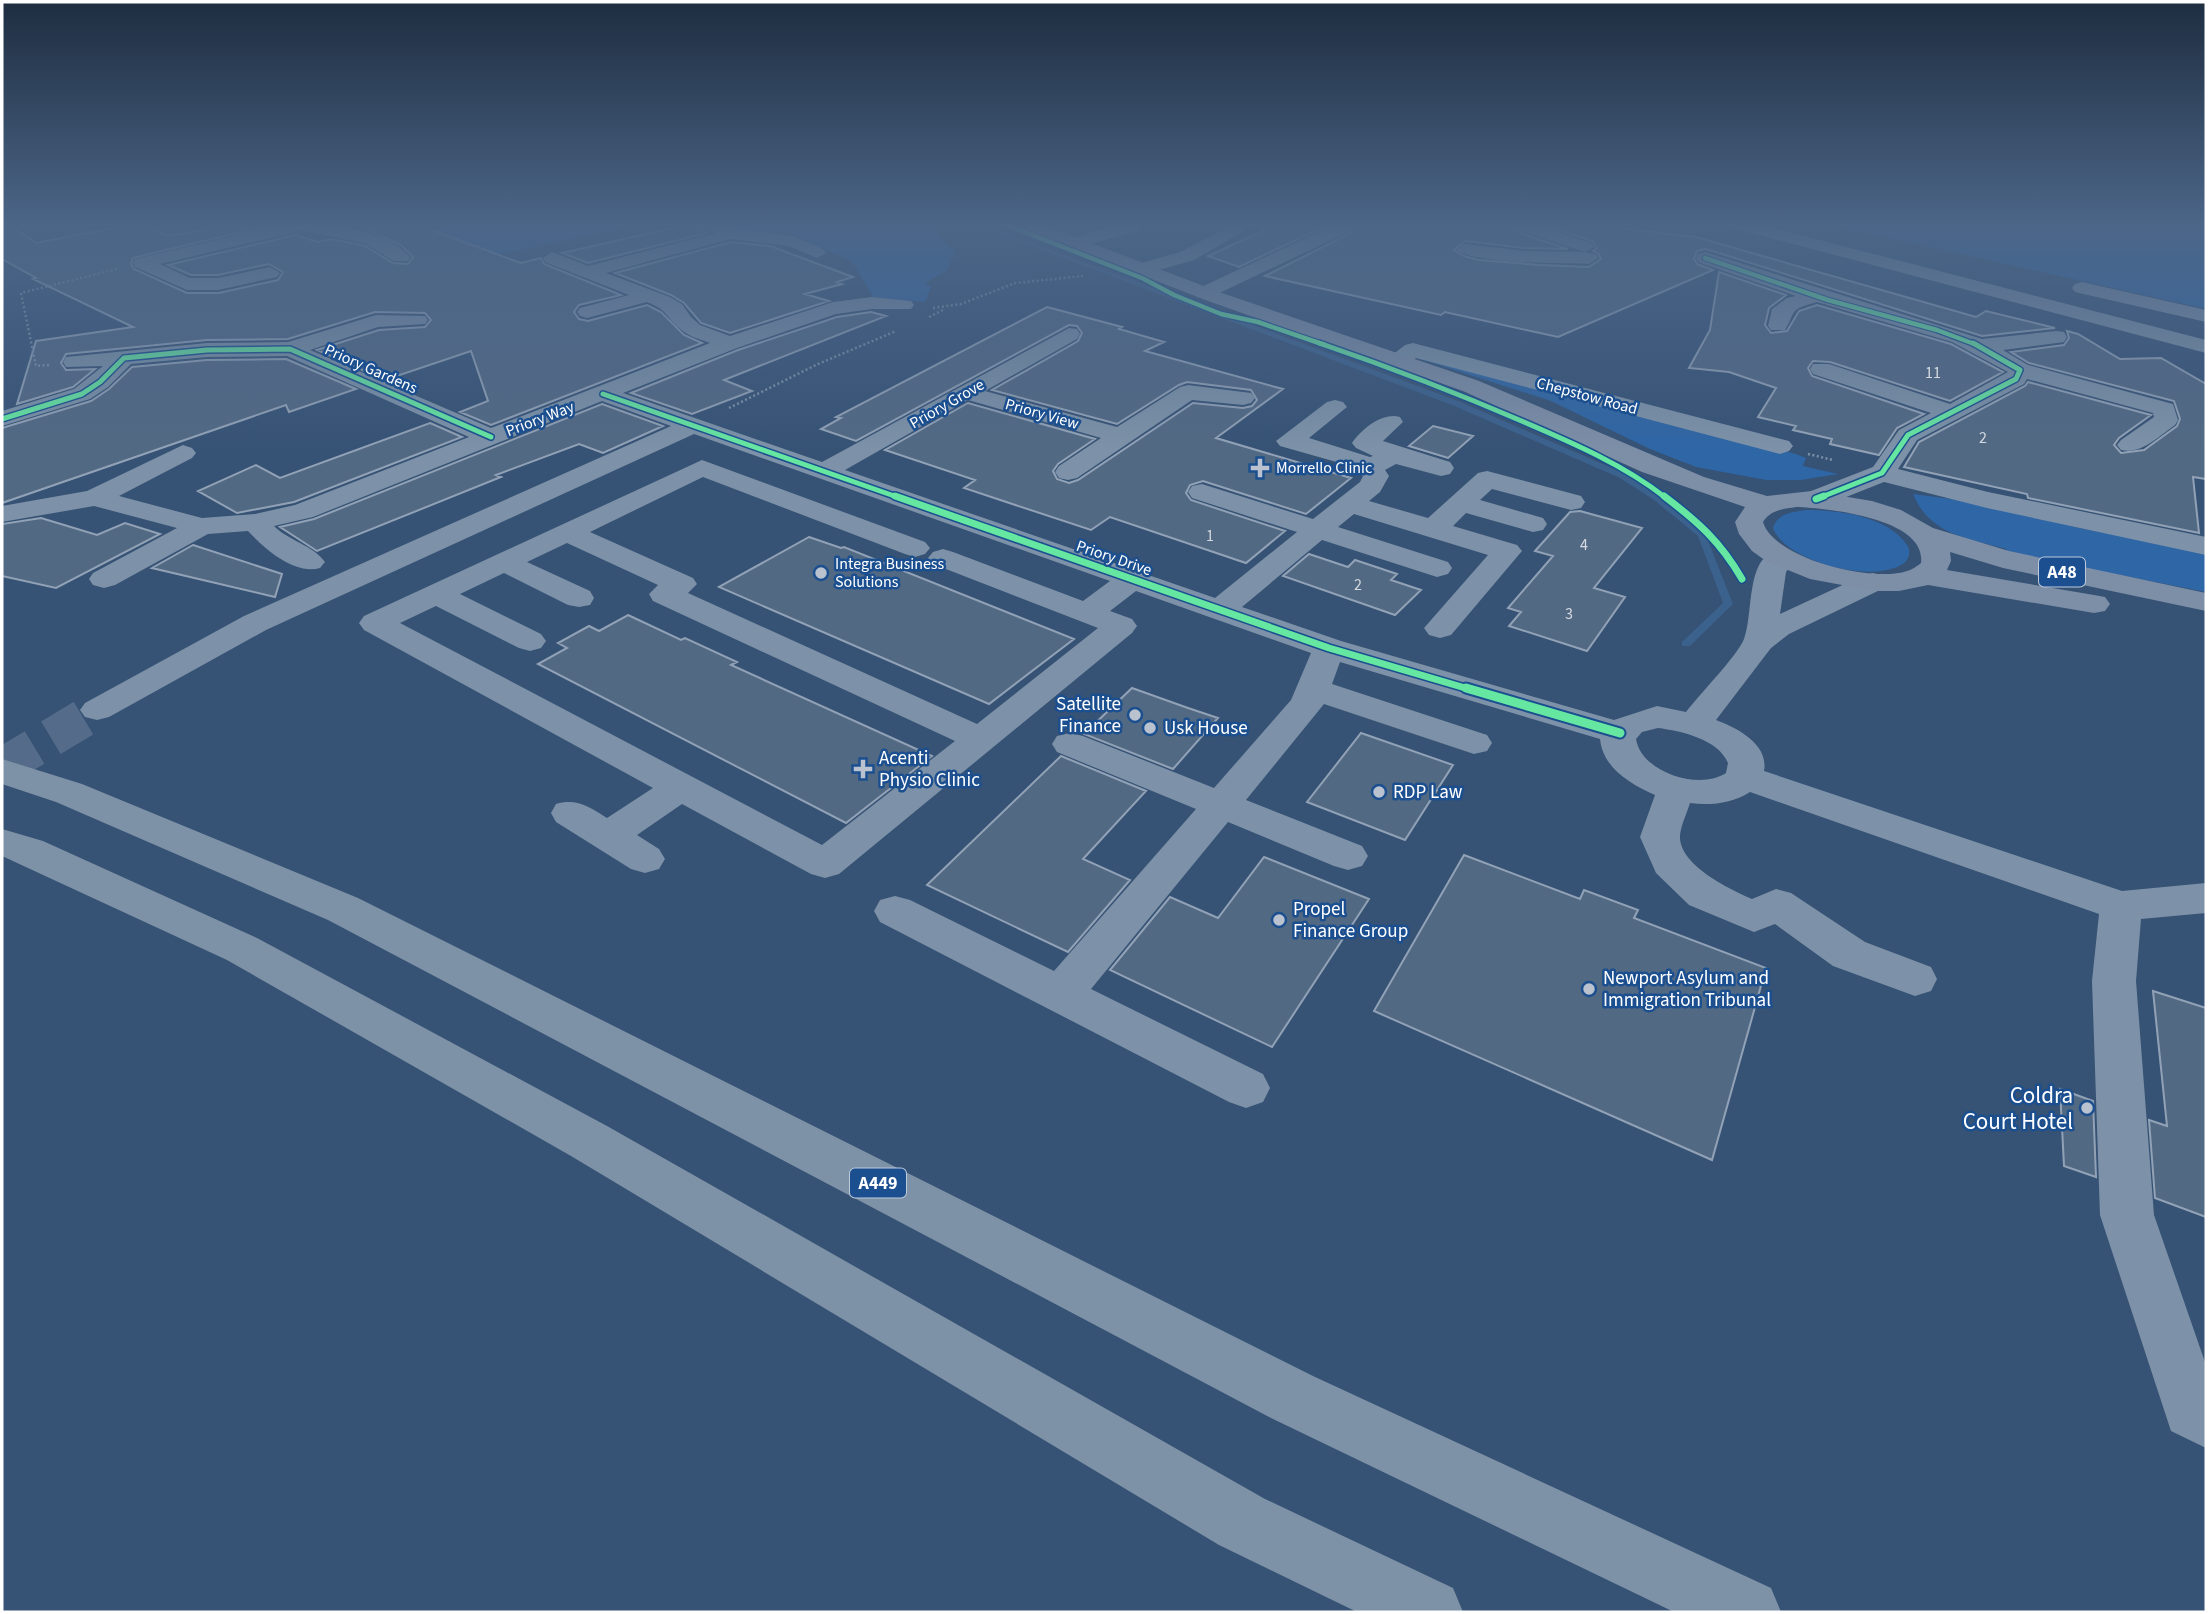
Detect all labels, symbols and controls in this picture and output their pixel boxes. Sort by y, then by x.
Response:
street label: Priory Gardens [321,339,421,399]
house number: 11 [1925,362,1941,384]
street label: Chepstow Road [1534,372,1640,420]
street label: Priory Grove [906,374,989,434]
street label: Priory View [1003,393,1082,435]
street label: Priory Way [503,396,578,442]
house number: 2 [1979,427,1987,449]
place label: Morrello Clinic [1276,457,1372,479]
marker: Morrello Clinic [1250,458,1270,478]
house number: 1 [1206,525,1214,547]
house number: 4 [1580,534,1588,556]
street label: Priory Drive [1073,535,1155,581]
place label: Integra Business Solutions [835,553,945,593]
road number: A48 [2039,558,2085,586]
marker: Integra Business Solutions [813,565,829,581]
house number: 2 [1354,574,1362,596]
house number: 3 [1565,603,1573,625]
place label: Satellite Finance [1056,691,1121,740]
marker: Satellite Finance [1127,707,1143,723]
place label: Usk House [1164,715,1248,742]
marker: Usk House [1142,720,1158,736]
place label: Acenti Physio Clinic [879,745,980,794]
marker: Acenti Physio Clinic [853,759,873,779]
place label: RDP Law [1393,779,1463,806]
marker: RDP Law [1371,784,1387,800]
place label: Propel Finance Group [1293,896,1408,945]
marker: Propel Finance Group [1271,912,1287,928]
place label: Newport Asylum and Immigration Tribunal [1603,965,1771,1014]
marker: Newport Asylum and Immigration Tribunal [1581,981,1597,997]
place label: Coldra Court Hotel [1963,1079,2073,1138]
marker: Coldra Court Hotel [2079,1100,2095,1116]
road number: A449 [850,1168,906,1198]

